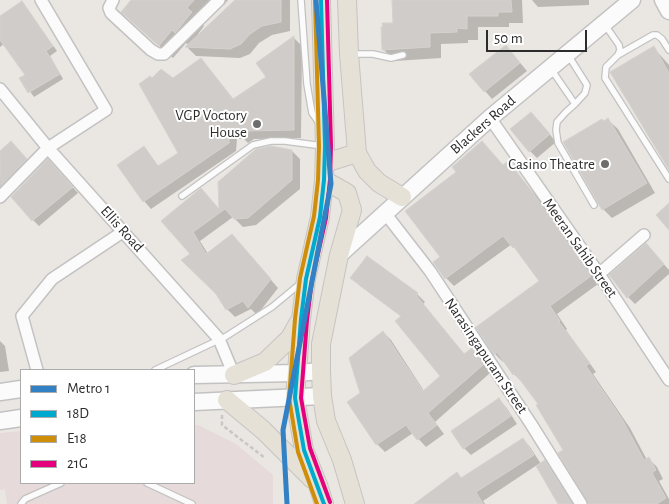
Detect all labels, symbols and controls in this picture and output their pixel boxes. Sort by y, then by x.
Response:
scale bar [489,20,590,52]
text: 50 m [494,31,523,46]
street label: Blackers Road [447,92,519,158]
place label: VGP Voctory House [175,106,247,141]
marker: VGP Voctory House [251,118,263,130]
place label: Casino Theatre [508,155,595,173]
marker: Casino Theatre [599,158,611,170]
street label: Meeran Sahib Street [539,195,621,301]
street label: Ellis Road [97,202,147,256]
street label: Narasingapuram Street [441,295,531,417]
legend [20,369,195,484]
text: Metro 1 [67,381,110,396]
text: 18D [67,406,89,421]
text: E18 [67,431,87,446]
text: 21G [67,456,88,471]

